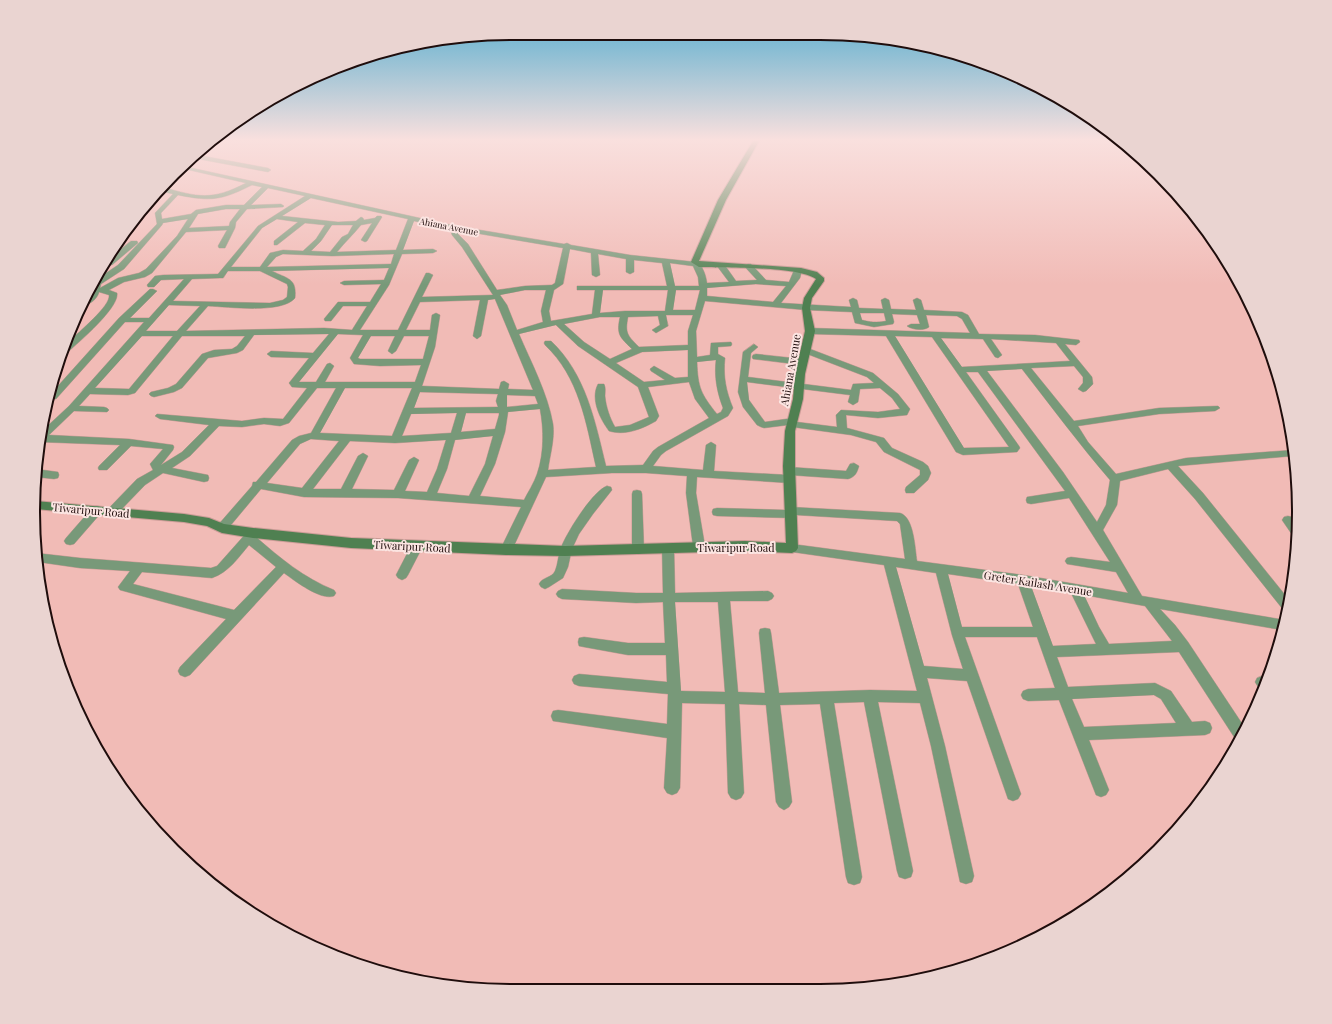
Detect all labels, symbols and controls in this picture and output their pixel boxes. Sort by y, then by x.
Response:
street label: Ahiana Avenue [418,214,480,238]
street label: Ahiana Avenue [776,332,804,408]
street label: Tiwaripur Road [52,499,131,521]
street label: Tiwaripur Road [373,536,452,556]
street label: Tiwaripur Road [697,540,775,555]
street label: Greter Kailash Avenue [983,567,1094,599]

